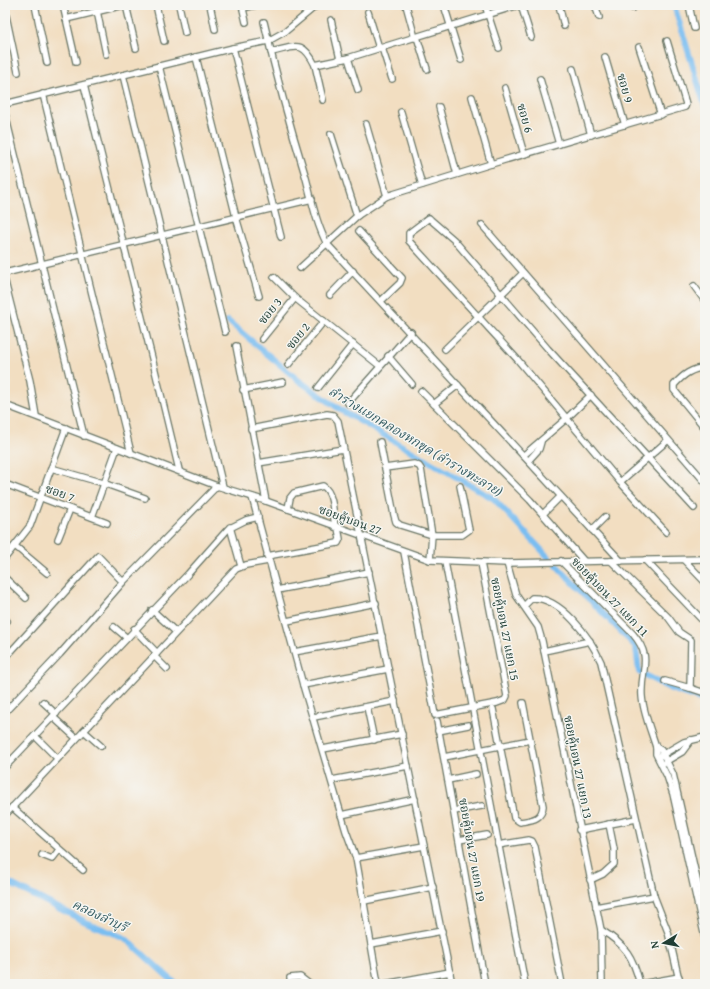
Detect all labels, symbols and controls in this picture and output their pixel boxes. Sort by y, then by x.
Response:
street label: ซอย 9 [613,71,638,105]
street label: ซอย 6 [513,101,538,135]
street label: ซอย 3 [254,294,286,328]
street label: ซอย 2 [282,319,314,353]
water label: ลำรางแยกคลองหกขุด (ลำรางทะลาย) [325,382,506,501]
street label: ซอย 7 [43,479,77,506]
street label: ซอยคู้บอน 27 [316,500,384,539]
street label: ซอยคู้บอน 27 แยก 11 [568,553,653,640]
street label: ซอยคู้บอน 27 แยก 15 [487,576,524,682]
street label: ซอยคู้บอน 27 แยก 13 [560,714,597,820]
street label: ซอยคู้บอน 27 แยก 19 [455,797,490,903]
water label: คลองลำบุรี [69,894,133,938]
north arrow [644,923,684,963]
text: N [646,939,663,950]

